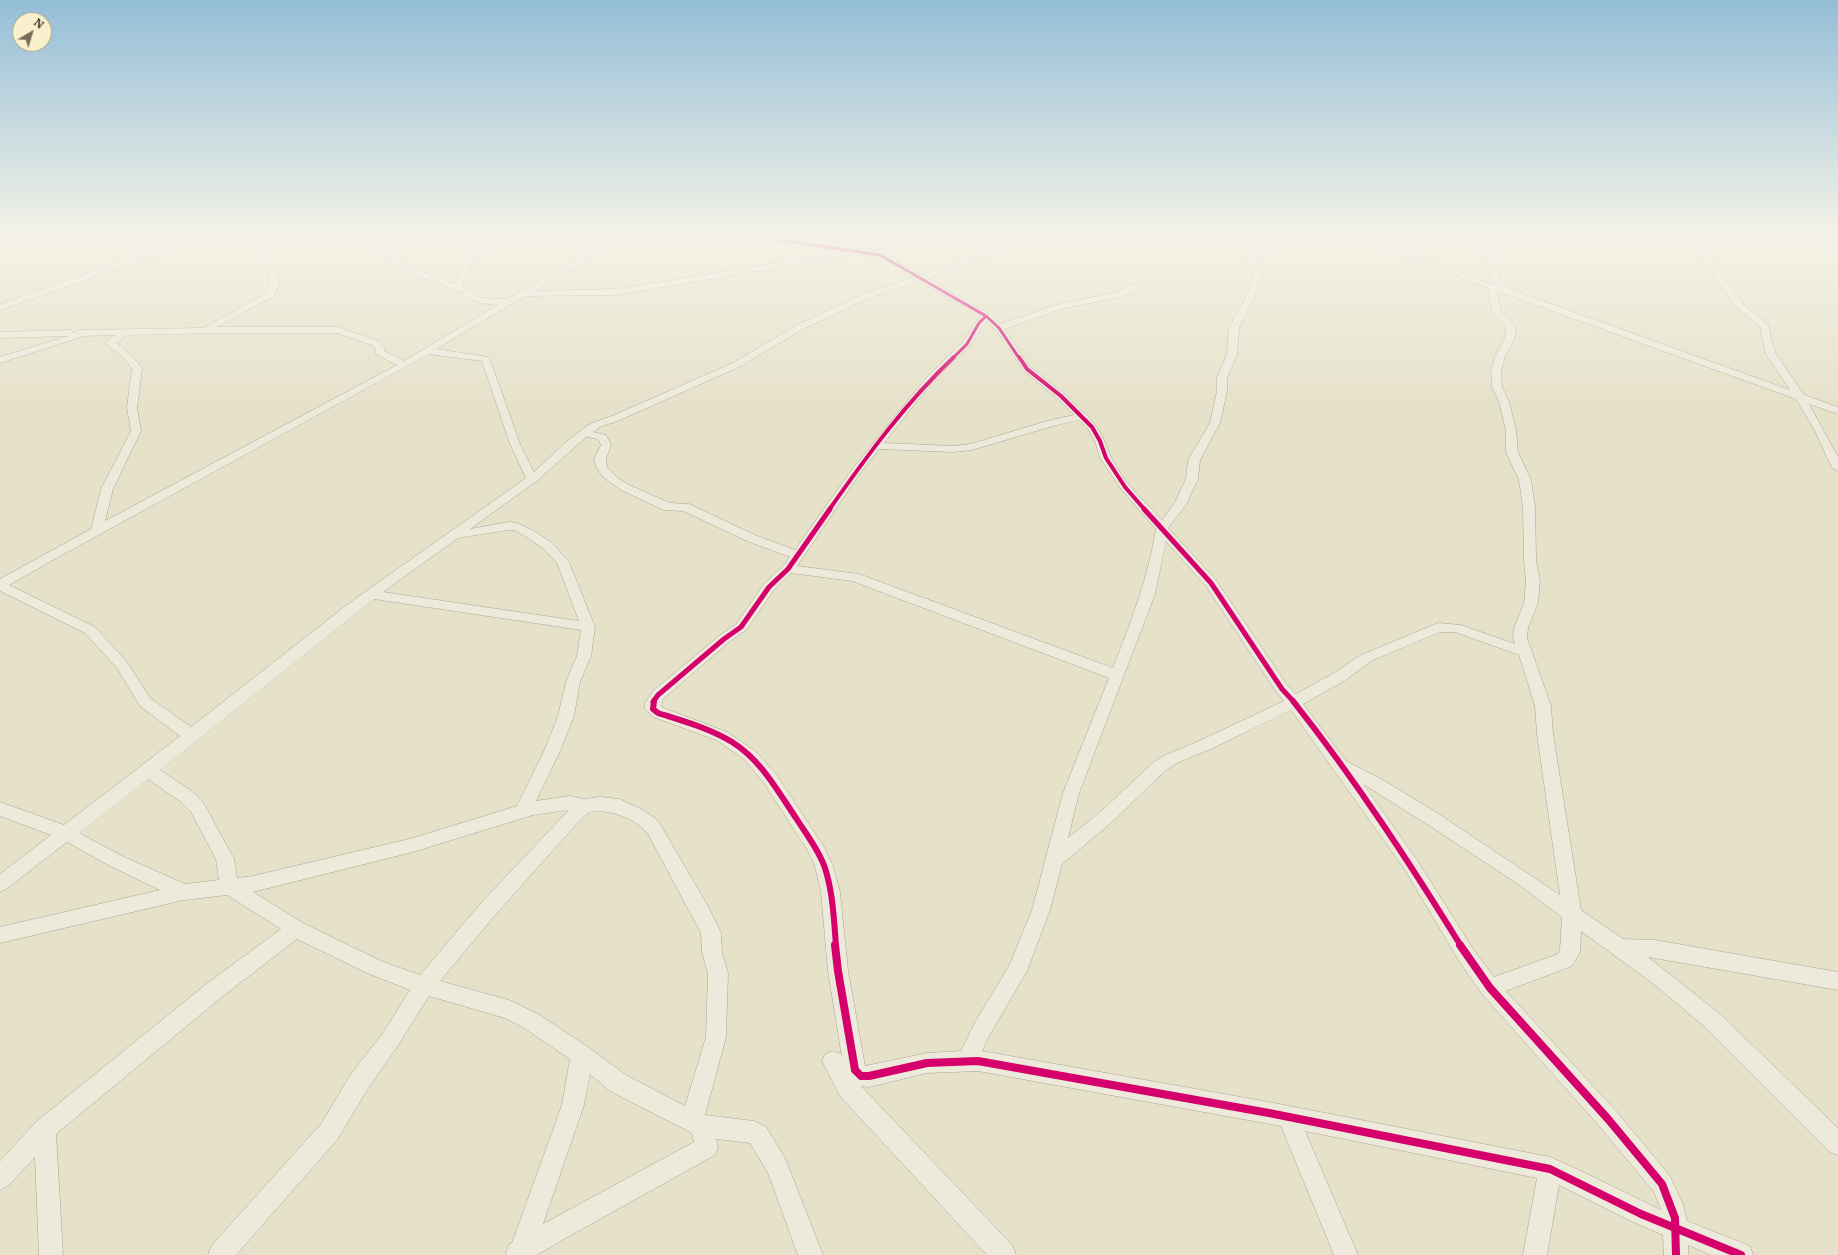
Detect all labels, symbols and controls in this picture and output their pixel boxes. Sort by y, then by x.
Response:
north arrow [12,12,52,52]
text: N [31,15,47,32]

